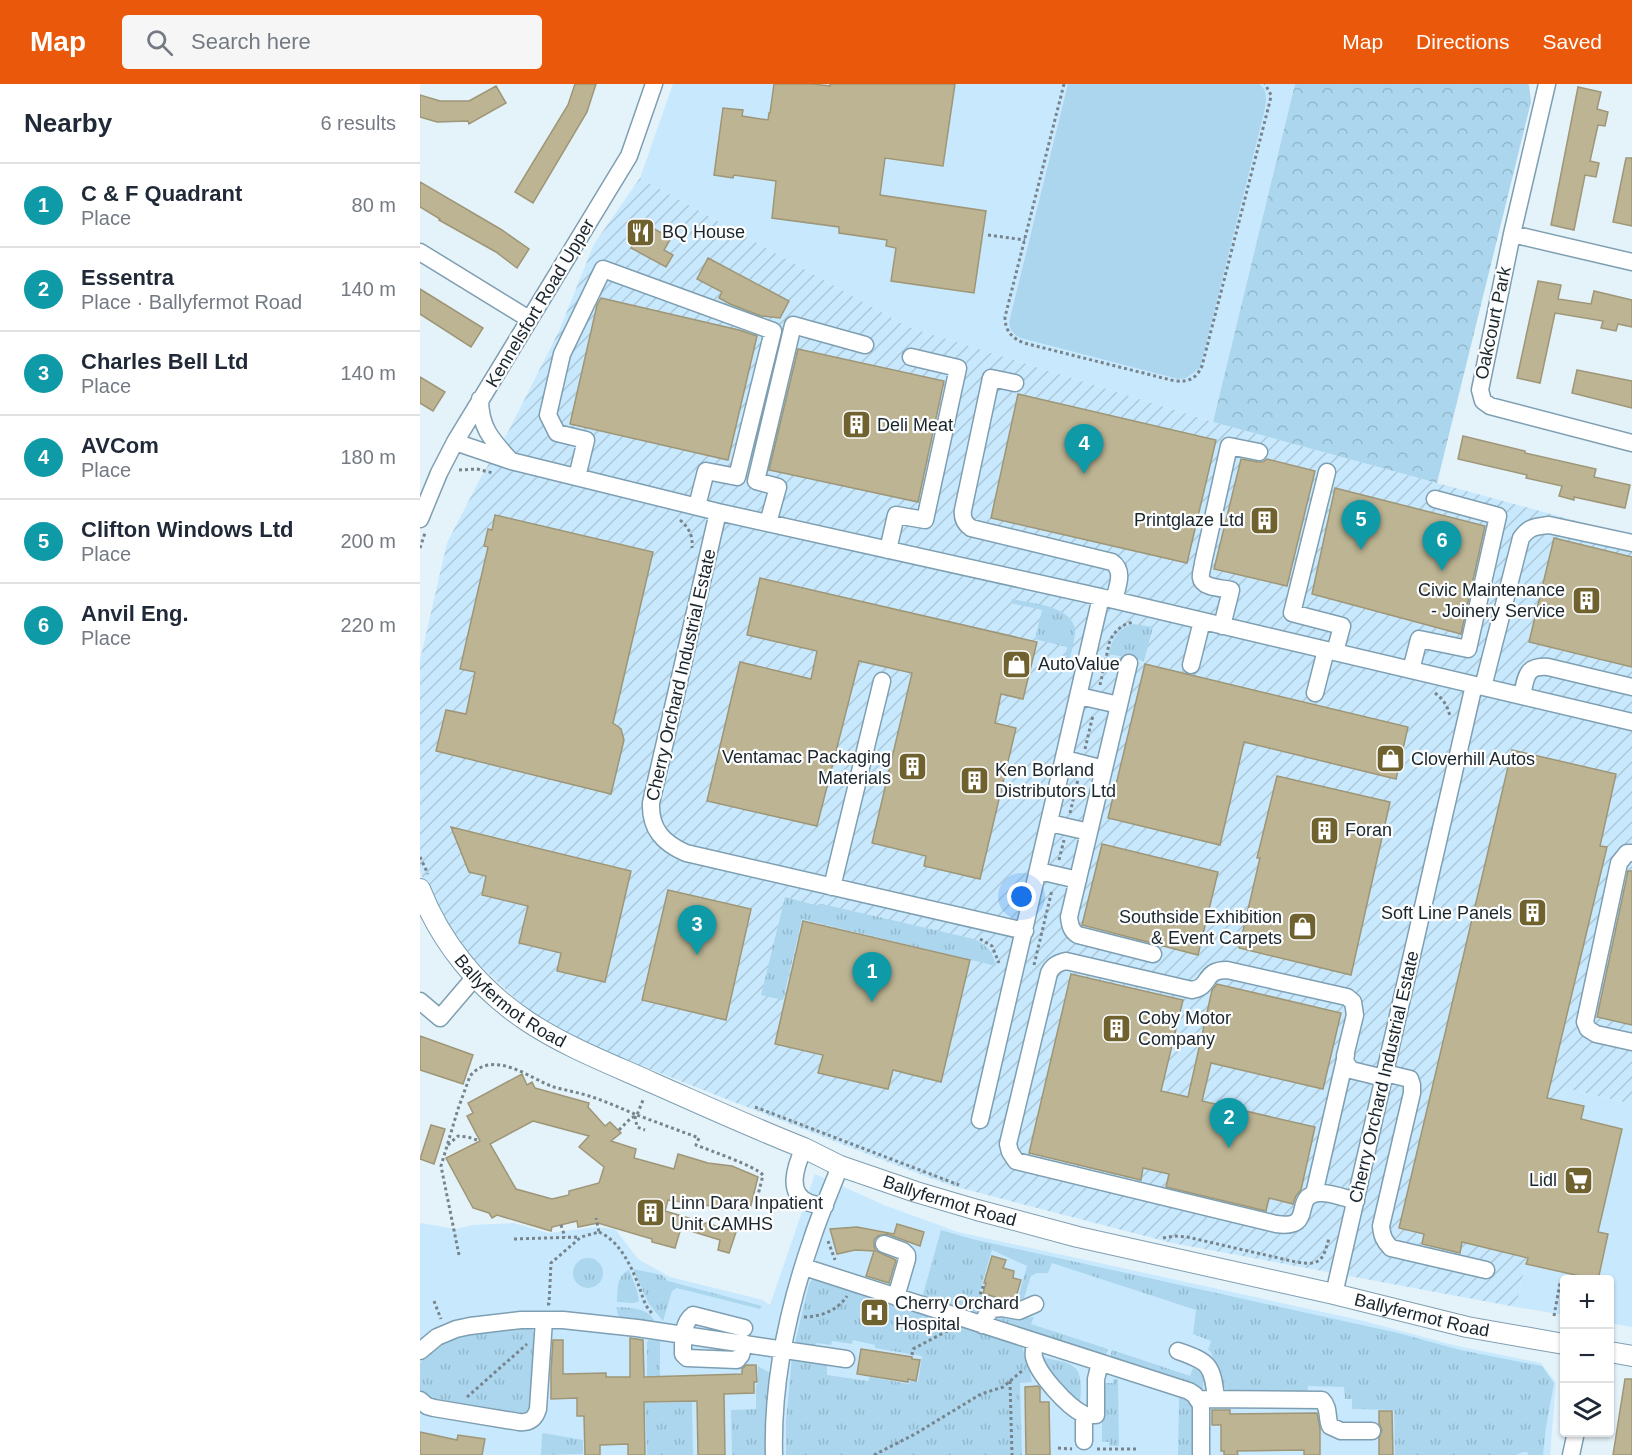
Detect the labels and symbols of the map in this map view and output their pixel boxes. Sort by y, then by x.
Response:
street label: Kennelsfort Road Upper [482,215,598,391]
restaurant icon: BQ House [625,216,657,248]
place label: BQ House [662,222,745,242]
street label: Oakcourt Park [1471,264,1515,381]
building icon: Deli Meat [840,409,872,441]
place label: Deli Meat [877,415,953,435]
pin: 4 [1064,424,1104,474]
pin: 5 [1342,500,1380,550]
building icon: Printglaze Ltd [1249,504,1281,536]
place label: Printglaze Ltd [1134,510,1244,530]
pin: 6 [1422,522,1462,571]
street label: Cherry Orchard Industrial Estate [642,547,720,803]
place label: Civic Maintenance - Joinery Service [1418,580,1565,621]
building icon: Civic Maintenance - Joinery Service [1570,584,1602,616]
shop icon: AutoValue [1001,648,1033,680]
place label: AutoValue [1038,654,1120,674]
shop icon: Cloverhill Autos [1374,743,1406,775]
place label: Ventamac Packaging Materials [722,747,891,788]
place label: Cloverhill Autos [1411,749,1535,769]
building icon: Ventamac Packaging Materials [896,751,928,783]
place label: Ken Borland Distributors Ltd [995,760,1116,801]
building icon: Ken Borland Distributors Ltd [958,764,990,796]
building icon: Foran [1308,814,1340,846]
place label: Foran [1345,820,1392,840]
your location [1007,882,1036,911]
building icon: Soft Line Panels [1517,897,1549,929]
place label: Soft Line Panels [1381,903,1512,923]
pin: 3 [678,906,716,955]
place label: Southside Exhibition & Event Carpets [1119,907,1282,948]
shop icon: Southside Exhibition & Event Carpets [1287,911,1319,943]
street label: Cherry Orchard Industrial Estate [1345,949,1423,1205]
street label: Ballyfermot Road [450,950,569,1052]
pin: 1 [852,952,892,1002]
place label: Coby Motor Company [1138,1008,1231,1049]
building icon: Coby Motor Company [1101,1012,1133,1044]
pin: 2 [1210,1098,1248,1148]
supermarket icon: Lidl [1562,1164,1594,1196]
place label: Lidl [1529,1170,1557,1190]
street label: Ballyfermot Road [880,1171,1019,1230]
place label: Linn Dara Inpatient Unit CAMHS [671,1193,823,1234]
building icon: Linn Dara Inpatient Unit CAMHS [634,1197,666,1229]
street label: Ballyfermot Road [1352,1289,1491,1341]
place label: Cherry Orchard Hospital [895,1293,1019,1334]
hospital icon: Cherry Orchard Hospital [858,1297,890,1329]

